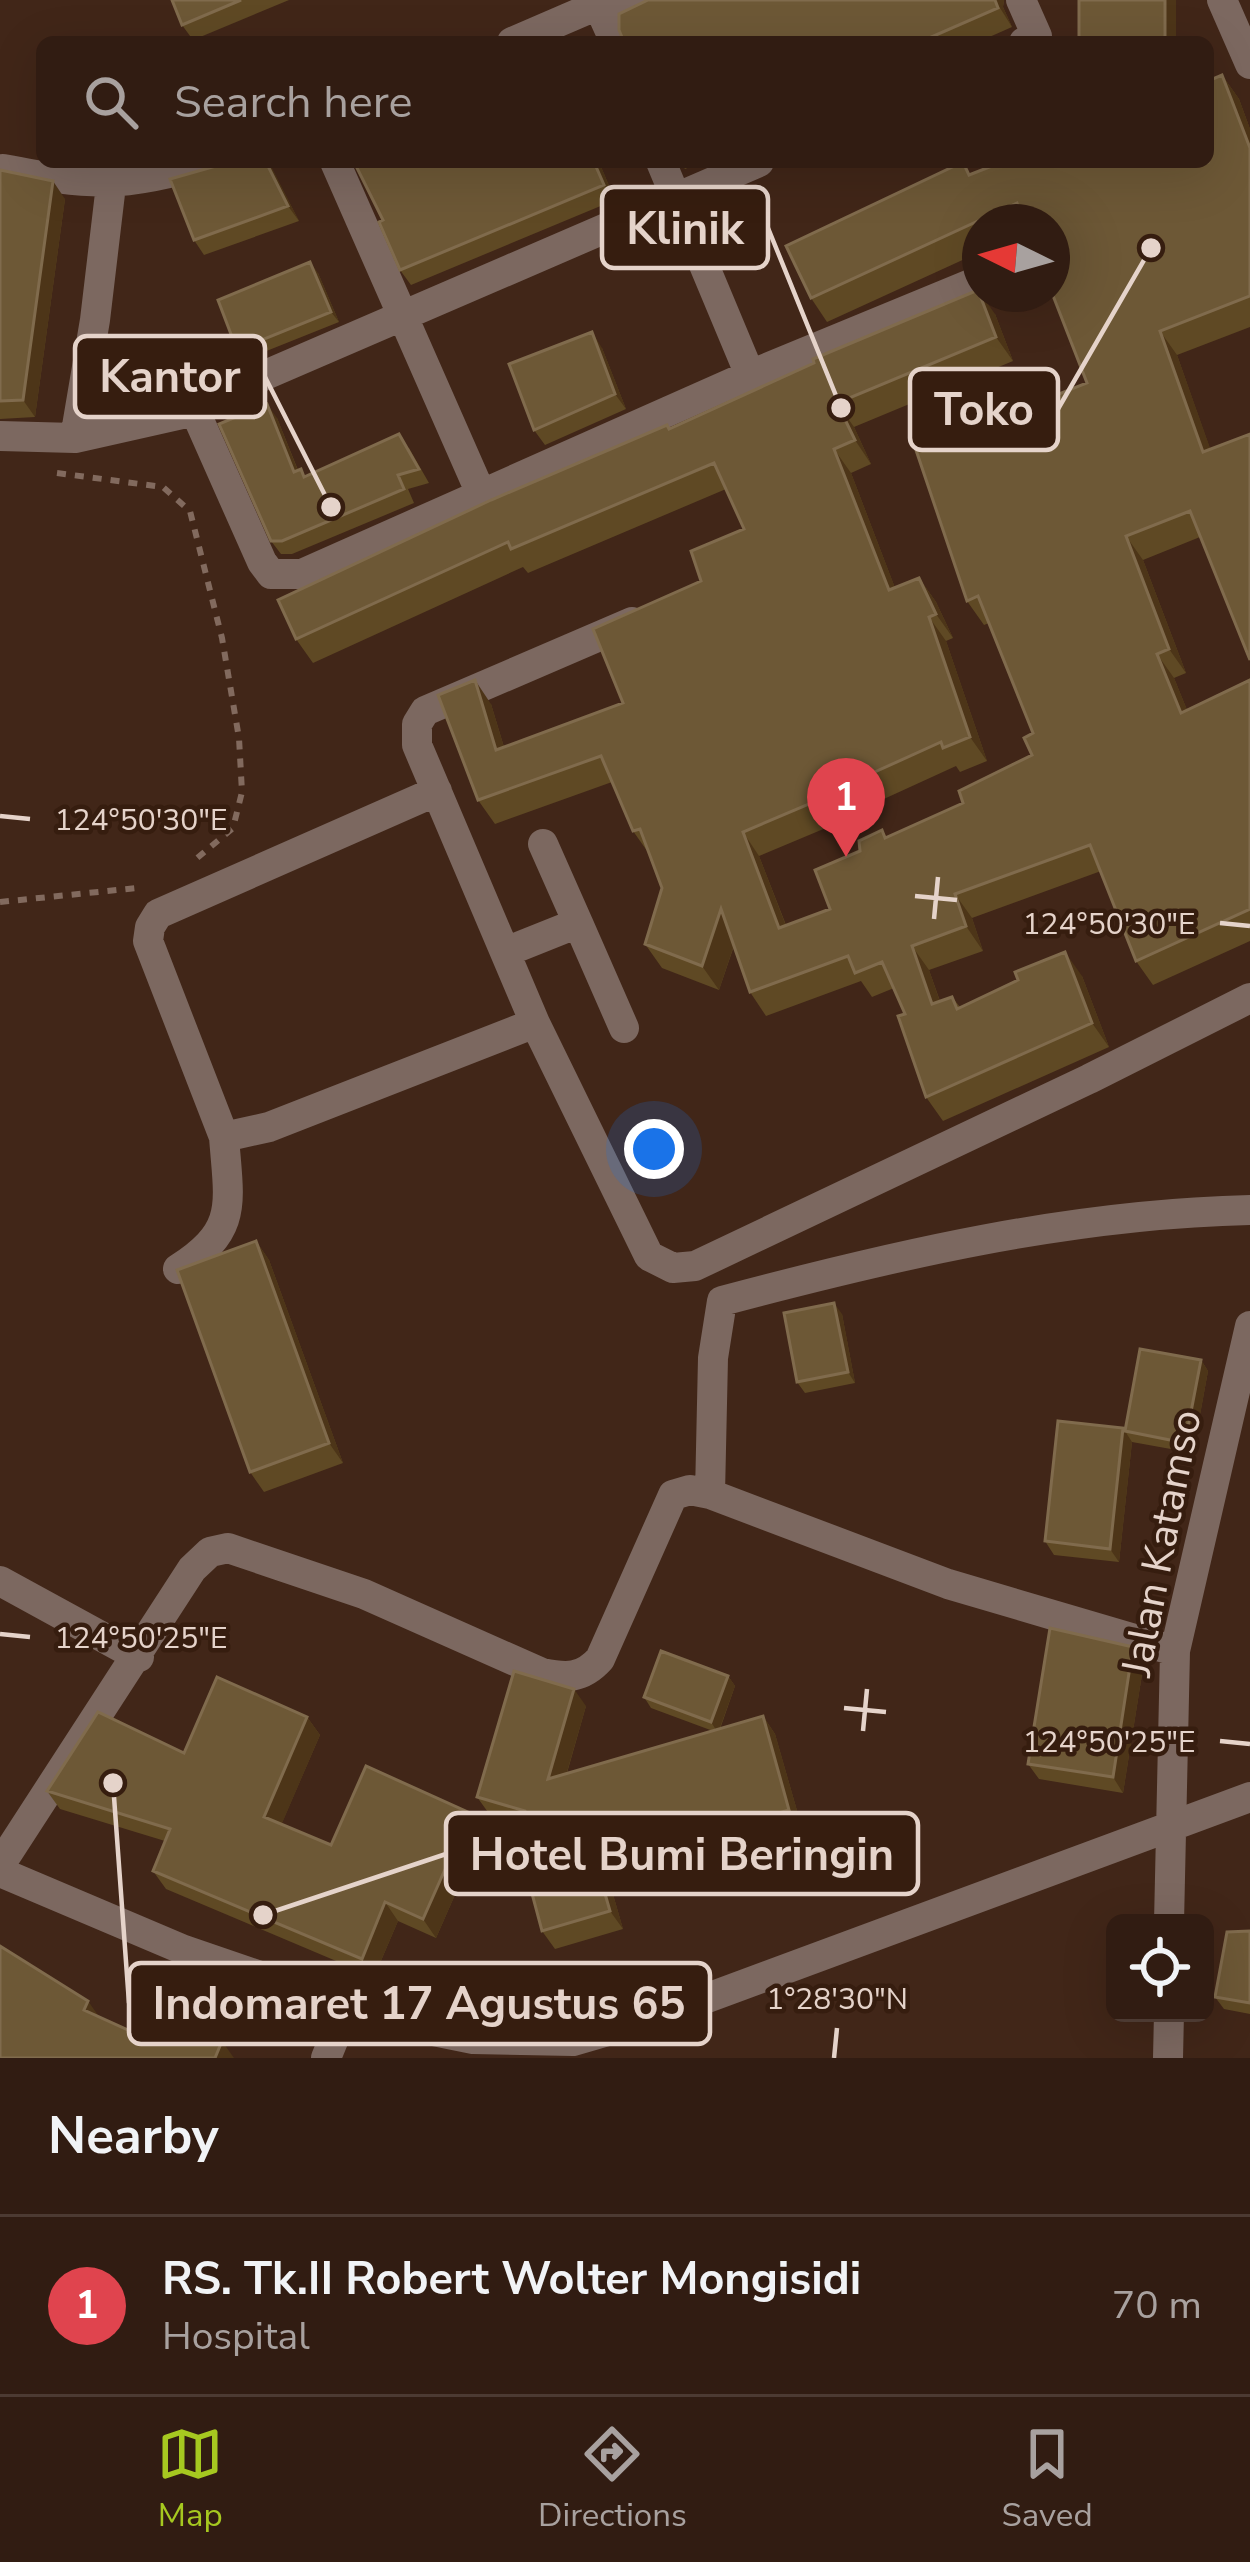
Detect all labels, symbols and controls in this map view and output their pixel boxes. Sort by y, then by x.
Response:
search box [36,36,1214,168]
icon: search [78,69,144,135]
text: Search here [174,72,413,133]
callout: Klinik [602,187,768,268]
text: Klinik [626,199,745,260]
north arrow [962,204,1070,312]
callout: Kantor [75,336,265,417]
text: Kantor [99,347,241,408]
callout: Toko [910,369,1058,450]
text: Toko [934,380,1034,441]
pin: 1 [807,758,885,857]
text: 124°50'30"E [55,800,227,841]
text: 124°50'30"E [1023,904,1195,945]
your location [624,1119,684,1179]
street label: Jalan Katamso [1108,1405,1216,1682]
text: 124°50'25"E [55,1618,227,1659]
text: 124°50'25"E [1023,1722,1195,1763]
callout: Hotel Bumi Beringin [446,1813,918,1894]
text: Hotel Bumi Beringin [470,1825,894,1886]
map controls [1106,1914,1214,2022]
button: locate [1106,1914,1214,2022]
callout: Indomaret 17 Agustus 65 [129,1963,710,2044]
text: Indomaret 17 Agustus 65 [153,1974,685,2035]
text: 1°28'30"N [766,1979,908,2020]
text: Nearby [48,2101,219,2171]
text: RS. Tk.II Robert Wolter Mongisidi [162,2249,861,2310]
text: 1 [75,2279,99,2332]
text: 70 m [1112,2279,1202,2332]
text: Hospital [162,2310,310,2363]
tab: Map [157,2421,223,2538]
tab: Directions [538,2421,687,2538]
tab: Saved [1001,2421,1093,2538]

